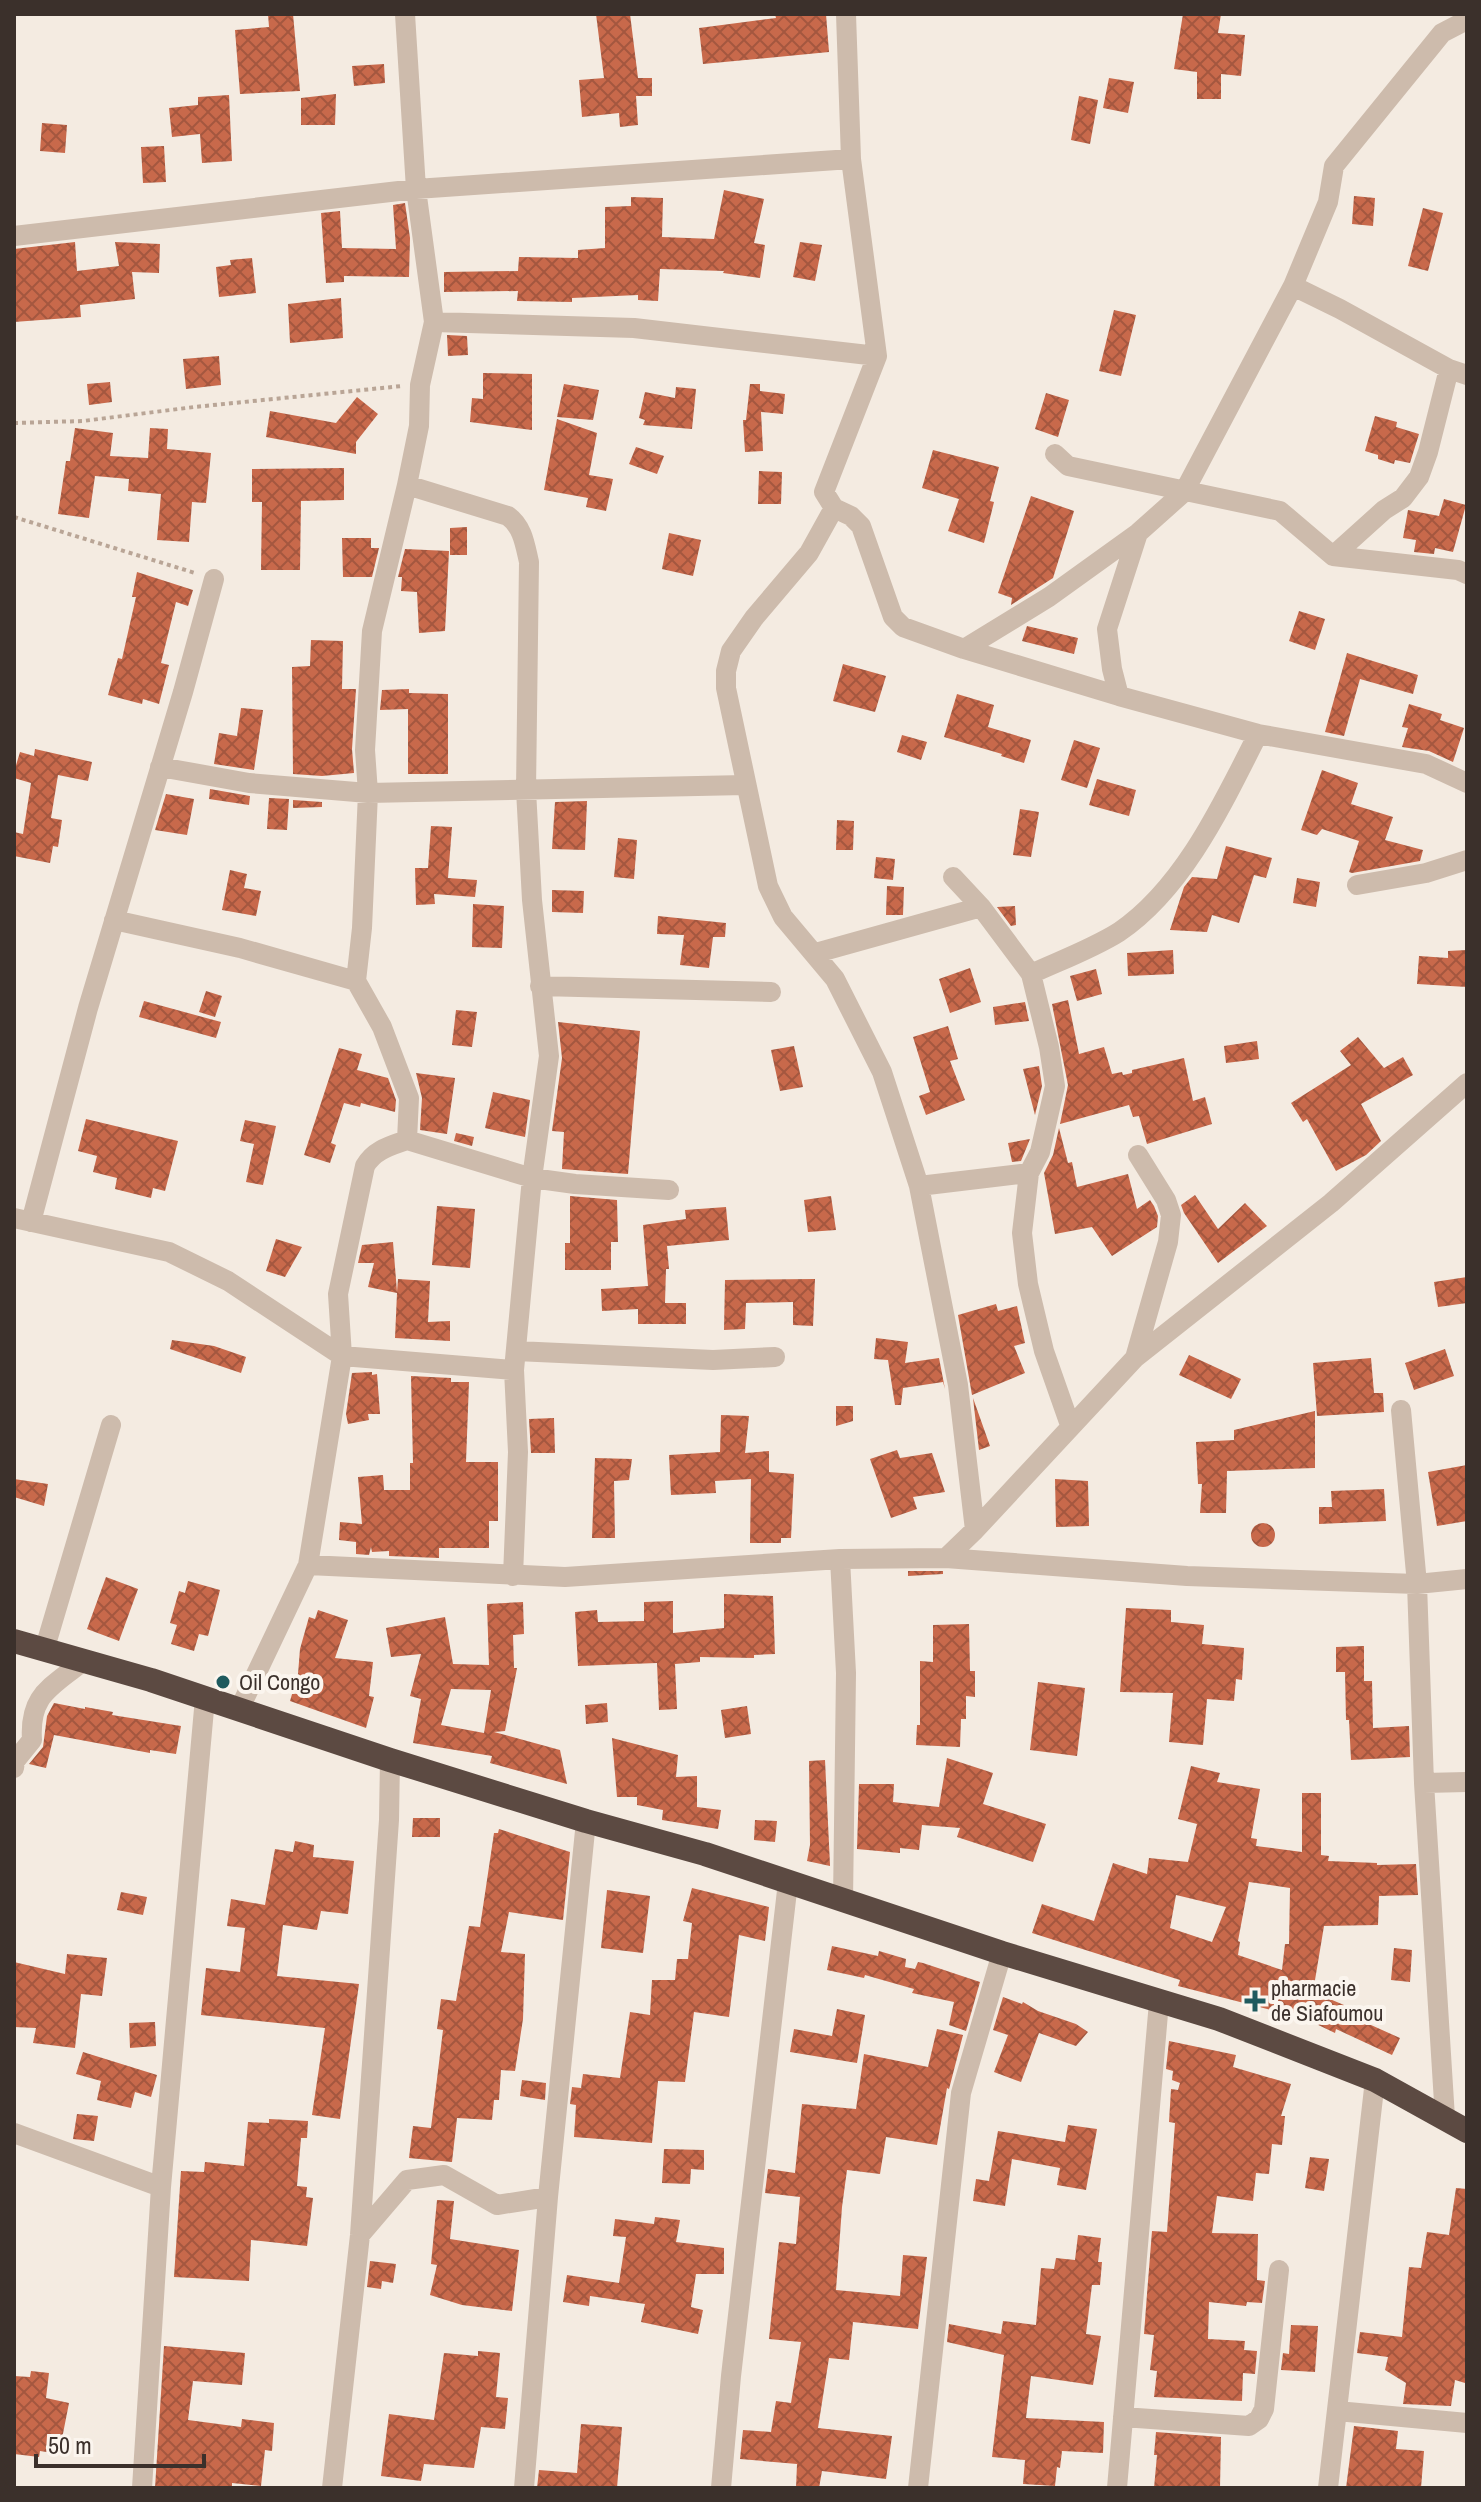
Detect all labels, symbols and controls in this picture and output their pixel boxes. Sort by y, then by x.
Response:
place label: Oil Congo [239,1667,320,1697]
marker: Oil Congo [214,1673,232,1691]
place label: pharmacie de Siafoumou [1271,1973,1383,2028]
marker: pharmacie de Siafoumou [1246,1992,1264,2010]
scale bar [36,2418,204,2468]
text: 50 m [48,2429,92,2461]

